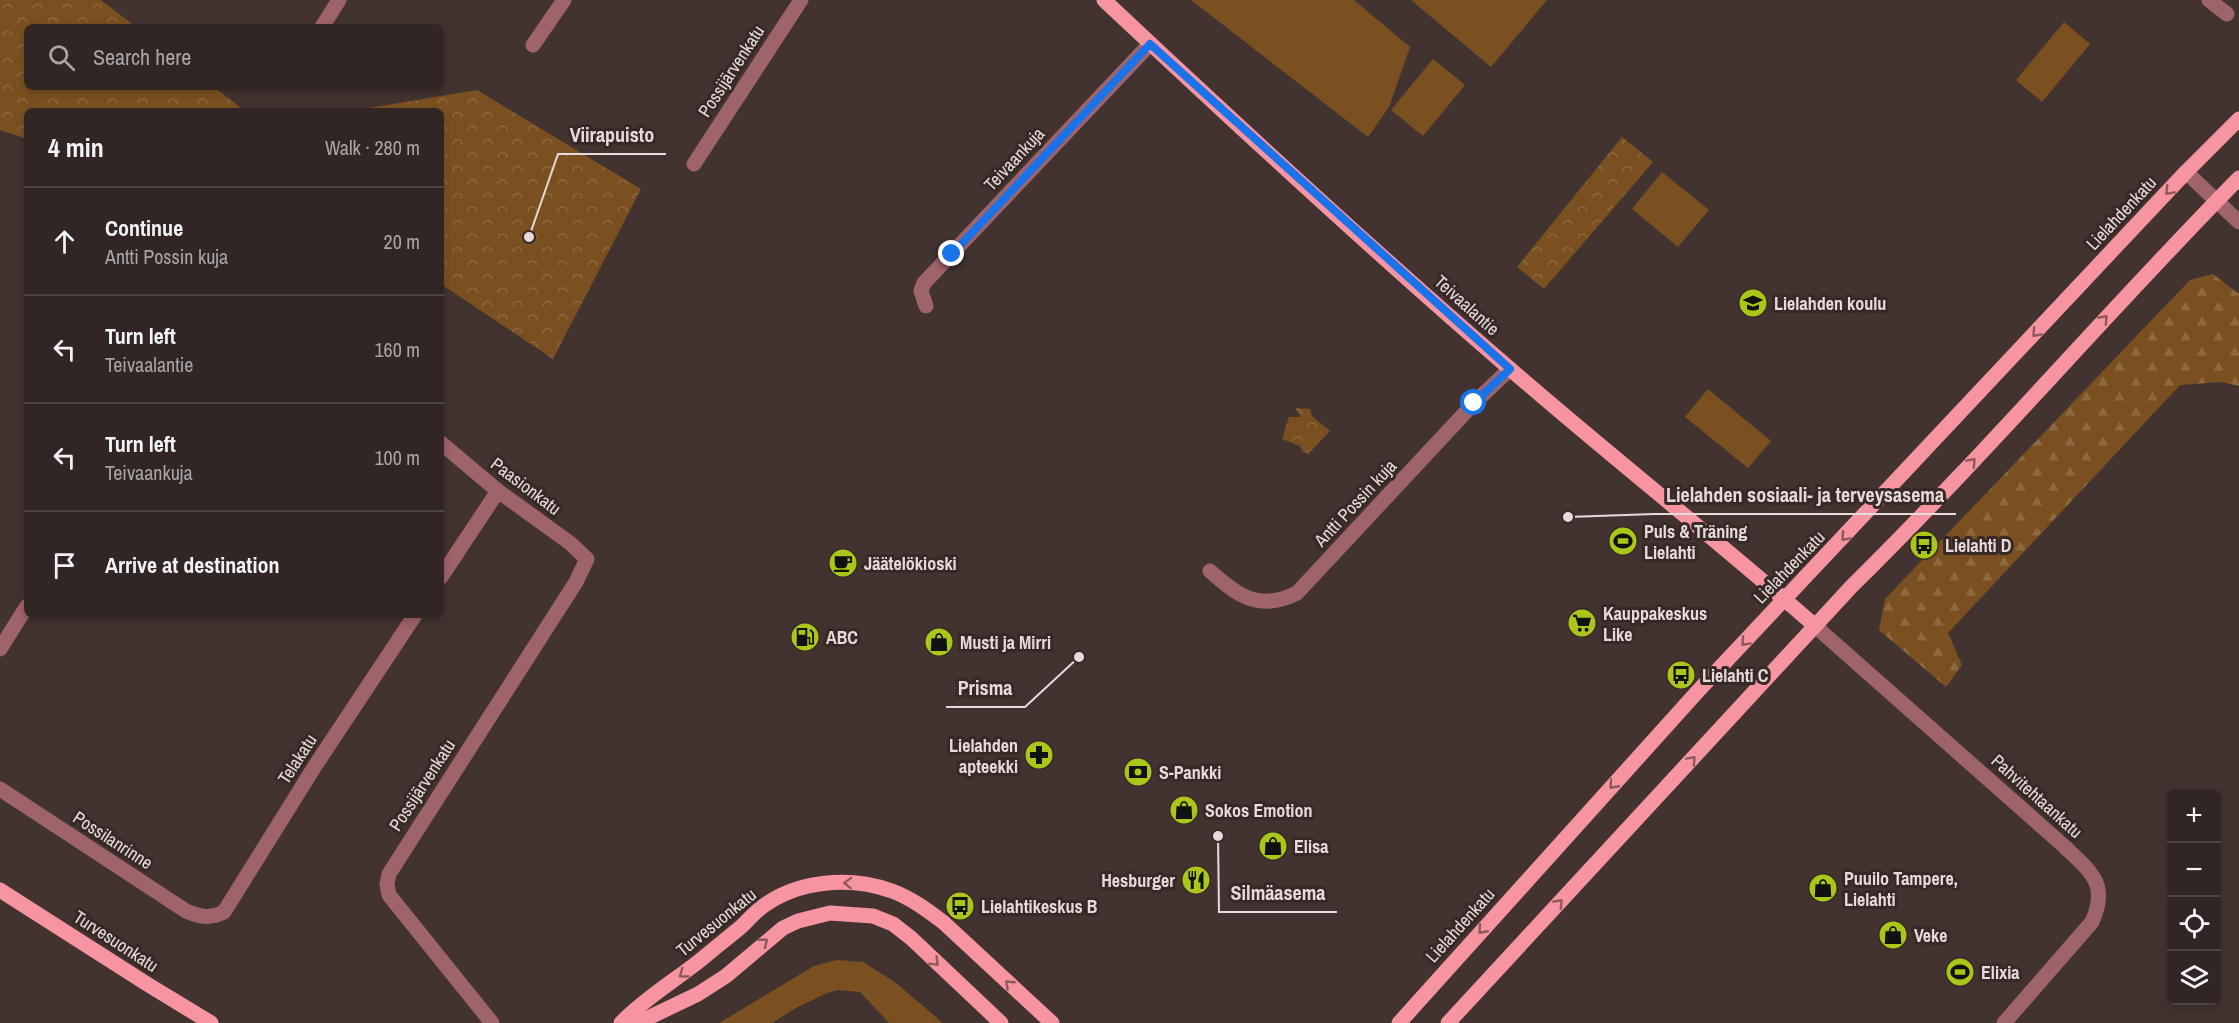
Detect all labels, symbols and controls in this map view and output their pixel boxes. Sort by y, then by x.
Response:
street label: Possijärvenkatu [692,20,770,122]
search box [24,24,444,90]
icon: search [45,41,78,74]
text: Search here [93,42,191,72]
callout: Viirapuisto [558,116,666,154]
text: Viirapuisto [570,121,654,148]
street label: Teivaankuja [978,122,1050,196]
text: 4 min [48,130,104,165]
text: Walk · 280 m [325,134,420,161]
street label: Lielahdenkatu [2080,171,2162,255]
one-way arrow [2165,184,2176,194]
text: Continue [105,213,183,243]
icon: ahead [48,225,81,258]
text: 20 m [384,228,420,255]
route end [938,240,964,266]
text: Antti Possin kuja [105,243,228,270]
street label: Teivaalantie [1429,269,1505,341]
school or university icon: Lielahden koulu [1737,287,1769,319]
place label: Lielahden koulu [1774,291,1886,316]
one-way arrow [2097,316,2108,327]
text: Turn left [105,321,176,351]
one-way arrow [2032,326,2043,337]
icon: left [48,333,81,366]
text: 160 m [374,336,420,363]
text: Teivaalantie [105,351,193,378]
route start [1460,389,1486,415]
text: Turn left [105,429,176,459]
icon: left [48,441,81,474]
text: 100 m [374,444,420,471]
street label: Paasionkatu [486,451,566,521]
street label: Antti Possin kuja [1307,454,1402,553]
text: Teivaankuja [105,459,193,486]
one-way arrow [1965,459,1976,469]
callout: Lielahden sosiaali- ja terveysasema [1654,476,1956,514]
text: Lielahden sosiaali- ja terveysasema [1666,481,1944,508]
place label: Puls & Träning Lielahti [1644,519,1747,565]
sports icon: Puls & Träning Lielahti [1607,525,1639,557]
street label: Lielahdenkatu [1748,525,1830,609]
bus stop icon: Lielahti D [1908,529,1940,561]
one-way arrow [1841,530,1852,540]
place label: Lielahti D [1945,533,2012,558]
cafe icon: Jäätelökioski [827,547,859,579]
icon: arrive [48,549,81,582]
text: Arrive at destination [105,550,279,580]
place label: Jäätelökioski [864,551,957,576]
place label: Kauppakeskus Like [1603,601,1707,647]
supermarket icon: Kauppakeskus Like [1566,607,1598,639]
fuel station icon: ABC [789,621,821,653]
place label: ABC [826,625,858,650]
shop icon: Musti ja Mirri [923,626,955,658]
place label: Musti ja Mirri [960,630,1051,655]
one-way arrow [1741,635,1752,645]
bus stop icon: Lielahti C [1665,659,1697,691]
place label: Lielahti C [1702,663,1769,688]
callout: Prisma [946,669,1025,707]
text: Prisma [958,674,1012,701]
street label: Telakatu [272,729,322,789]
place label: Lielahden apteekki [949,733,1018,779]
street label: Possijärvenkatu [383,734,461,836]
pharmacy icon: Lielahden apteekki [1023,739,1055,771]
street label: Pahvitehtaankatu [1986,748,2088,844]
bank icon: S-Pankki [1122,756,1154,788]
one-way arrow [1685,756,1696,767]
place label: S-Pankki [1159,760,1221,785]
one-way arrow [1609,778,1620,789]
map controls [2167,789,2221,1005]
button: + [2167,789,2221,843]
shop icon: Sokos Emotion [1168,794,1200,826]
place label: Sokos Emotion [1205,798,1312,823]
street label: Possilanrinne [68,805,158,875]
shop icon: Elisa [1257,830,1289,862]
place label: Elisa [1294,834,1329,859]
button: − [2167,843,2221,897]
restaurant icon: Hesburger [1180,864,1212,896]
place label: Puuilo Tampere, Lielahti [1844,866,1958,912]
place label: Hesburger [1101,868,1175,893]
shop icon: Puuilo Tampere, Lielahti [1807,872,1839,904]
callout: Silmäasema [1219,874,1337,912]
one-way arrow [844,877,853,890]
text: Silmäasema [1231,879,1325,906]
street label: Turvesuonkatu [671,882,761,962]
street label: Lielahdenkatu [1420,882,1500,968]
bus stop icon: Lielahtikeskus B [944,890,976,922]
place label: Lielahtikeskus B [981,894,1098,919]
button: locate [2167,897,2221,951]
one-way arrow [1552,899,1563,910]
street label: Turvesuonkatu [69,904,163,978]
shop icon: Veke [1877,919,1909,951]
one-way arrow [1478,923,1489,933]
place label: Veke [1914,923,1947,948]
one-way arrow [757,939,768,950]
button: layers [2167,951,2221,1005]
one-way arrow [928,954,939,965]
sports icon: Elixia [1944,956,1976,988]
place label: Elixia [1981,960,2020,985]
one-way arrow [678,966,689,977]
one-way arrow [1005,980,1015,991]

